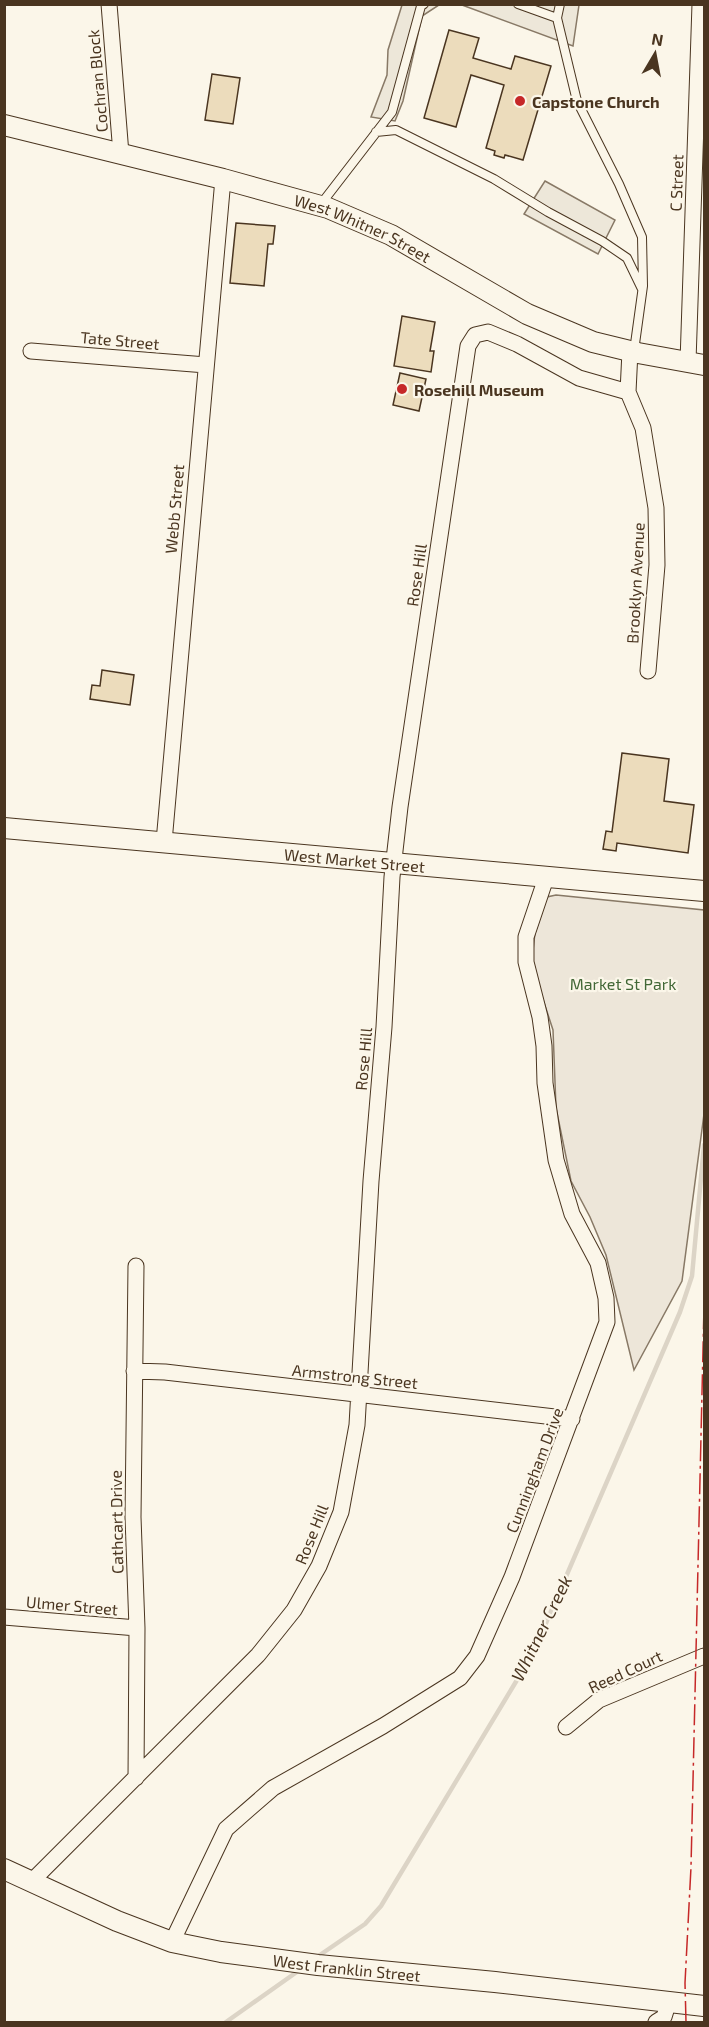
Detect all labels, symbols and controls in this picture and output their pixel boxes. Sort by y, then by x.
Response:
north arrow [625,24,685,84]
text: N [650,28,665,49]
street label: Cochran Block [83,29,111,133]
place label: Capstone Church [532,92,660,111]
marker: Capstone Church [513,94,527,108]
street label: C Street [666,154,686,212]
street label: West Whitner Street [292,190,435,266]
street label: Tate Street [80,327,160,353]
place label: Rosehill Museum [414,380,544,399]
marker: Rosehill Museum [395,382,409,396]
street label: Webb Street [161,463,187,555]
street label: Brooklyn Avenue [622,522,648,644]
street label: Rose Hill [402,542,430,608]
street label: West Market Street [283,844,426,875]
park label: Market St Park [570,974,676,993]
street label: Rose Hill [351,1026,375,1091]
street label: Armstrong Street [291,1360,419,1392]
street label: Cunningham Drive [501,1405,567,1535]
street label: Cathcart Drive [106,1470,126,1574]
street label: Rose Hill [290,1501,332,1567]
water label: Whitner Creek [506,1571,576,1685]
street label: Ulmer Street [25,1592,119,1618]
street label: Reed Court [585,1646,665,1696]
street label: West Franklin Street [272,1950,422,1984]

